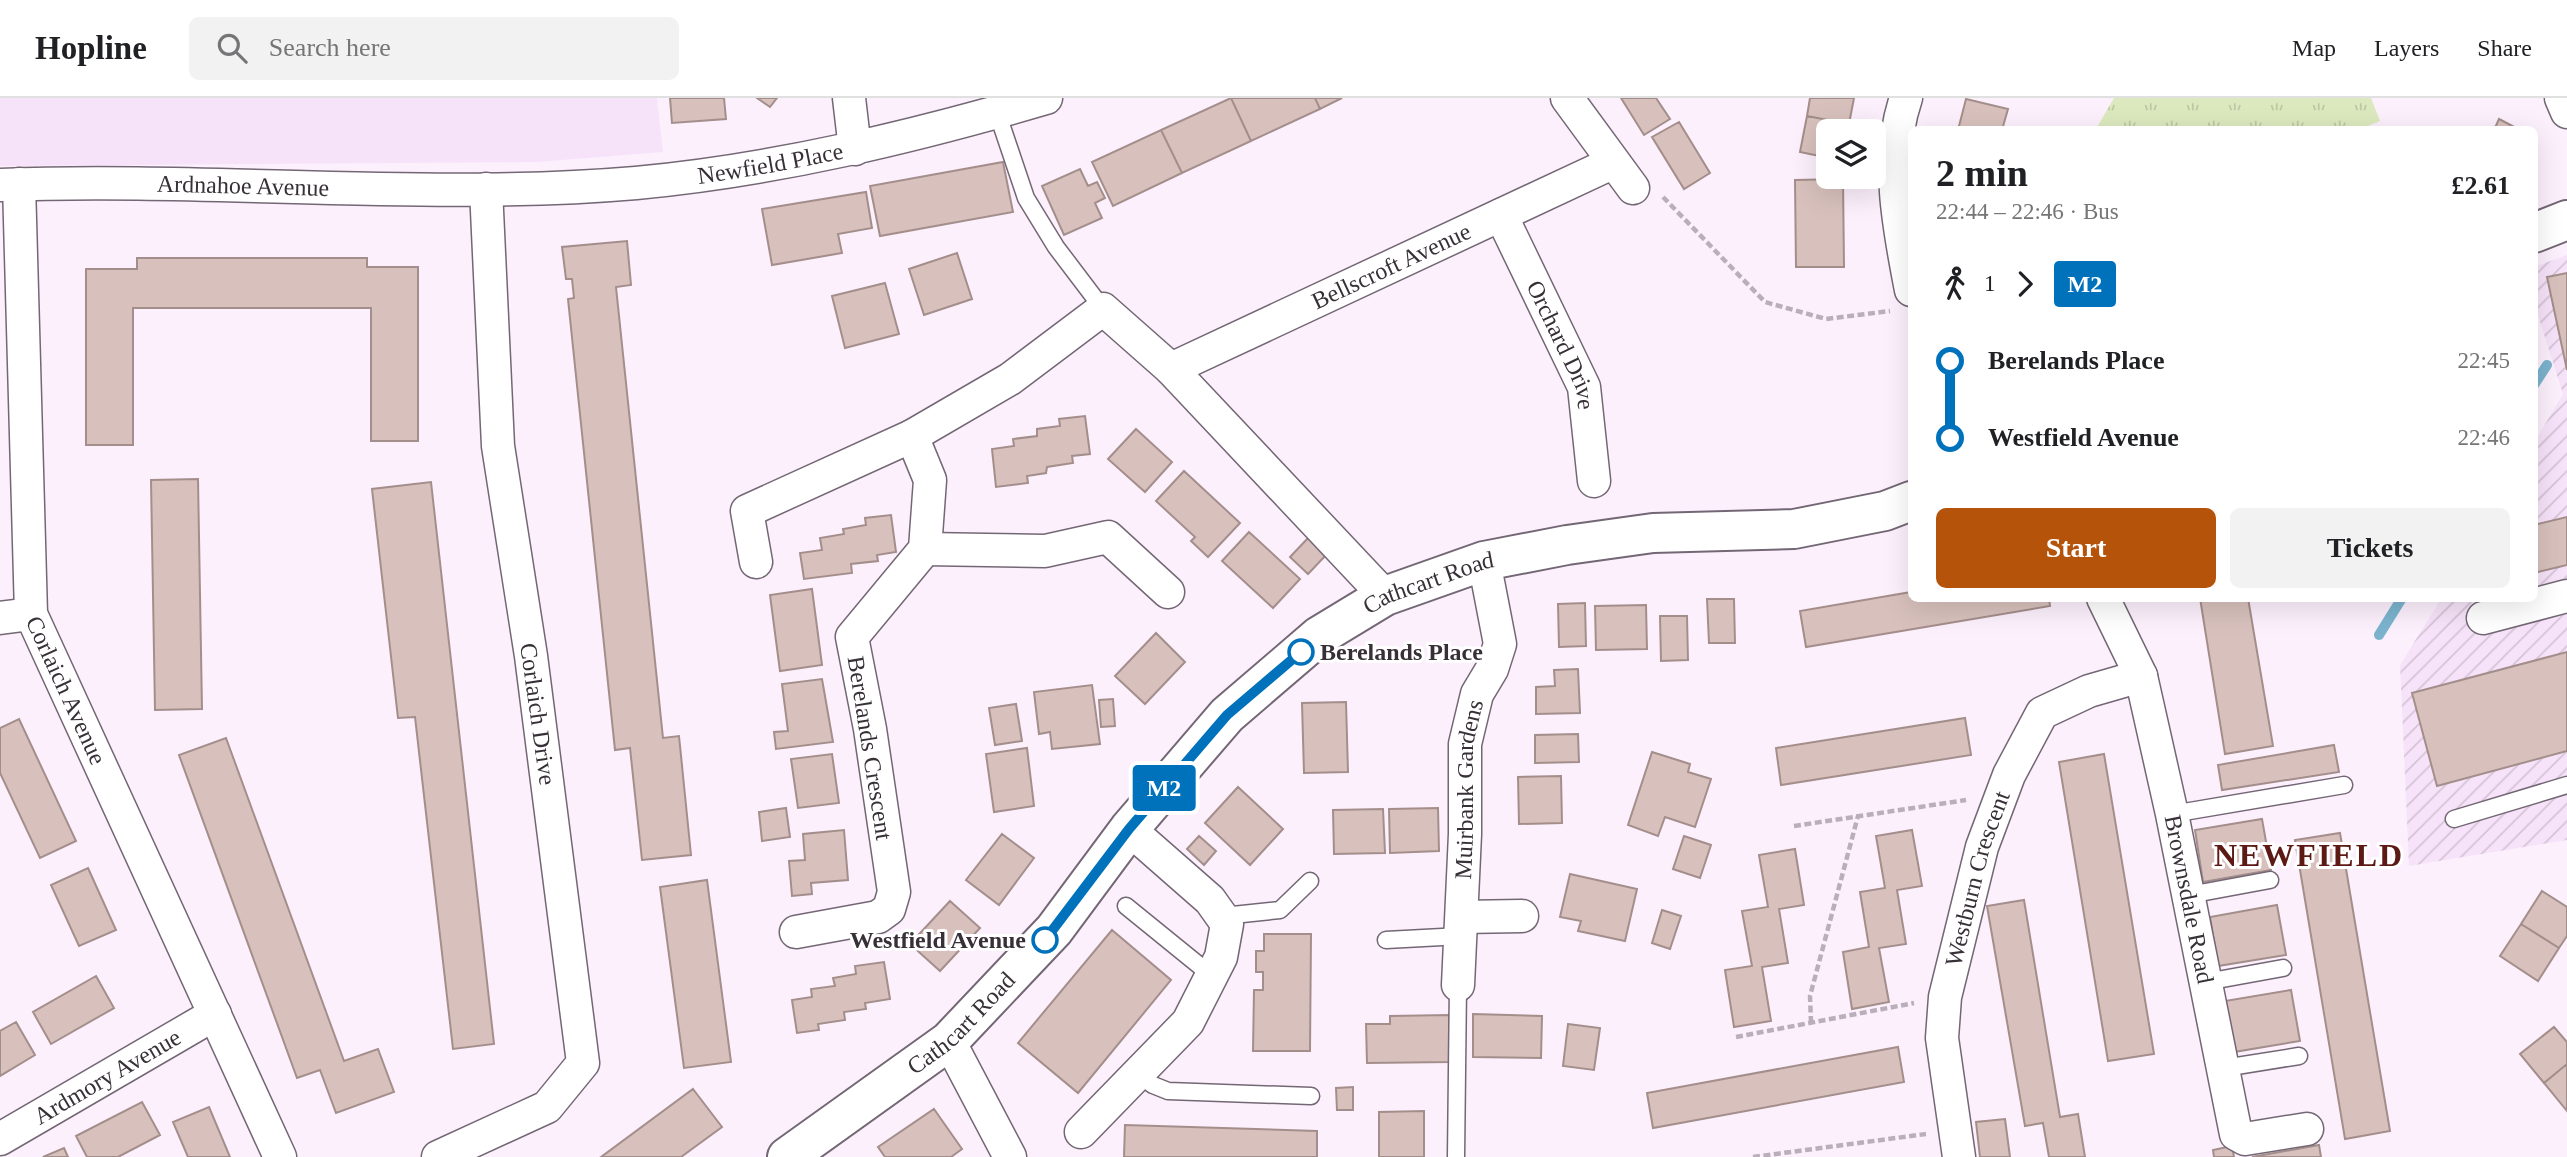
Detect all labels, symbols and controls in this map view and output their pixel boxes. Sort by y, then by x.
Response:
search box [189,17,679,80]
icon: search [213,29,251,67]
text: Hopline [35,30,147,66]
text: Search here [269,33,391,62]
text: Map [2292,35,2336,61]
text: Layers [2374,35,2439,61]
text: Share [2477,35,2532,61]
map controls [1816,119,1886,189]
button: layers [1816,119,1886,189]
street label: Newfield Place [696,138,845,189]
text: 2 min [1936,152,2028,194]
street label: Ardnahoe Avenue [157,171,329,201]
text: £2.61 [2452,171,2510,200]
text: 22:44 – 22:46 · Bus [1936,199,2119,224]
street label: Bellscroft Avenue [1308,218,1475,314]
icon: walk [1936,265,1974,303]
icon: forward [2006,265,2044,303]
text: 1 [1984,271,1996,296]
text: M2 [2068,271,2102,297]
street label: Orchard Drive [1522,276,1599,411]
text: Berelands Place [1988,346,2164,375]
text: 22:45 [2458,348,2510,373]
text: Westfield Avenue [1988,423,2179,452]
text: 22:46 [2458,425,2510,450]
button: Start [1936,508,2216,588]
button: Tickets [2230,508,2510,588]
street label: Cathcart Road [1358,546,1496,619]
street label: Corlaich Avenue [21,612,111,768]
marker: Berelands Place [1288,639,1314,665]
place label: Berelands Place [1320,639,1483,665]
street label: Corlaich Drive [515,641,561,787]
street label: Berelands Crescent [843,654,897,842]
street label: Muirbank Gardens [1450,697,1488,880]
line badge: M2 [1132,765,1196,811]
text: M2 [1147,775,1181,801]
street label: Westburn Crescent [1940,787,2015,969]
street label: Brownsdale Road [2159,813,2219,986]
district label: NEWFIELD [2214,837,2404,873]
place label: Westfield Avenue [850,927,1026,953]
marker: Westfield Avenue [1032,927,1058,953]
street label: Cathcart Road [902,967,1020,1080]
street label: Ardmory Avenue [29,1024,185,1130]

